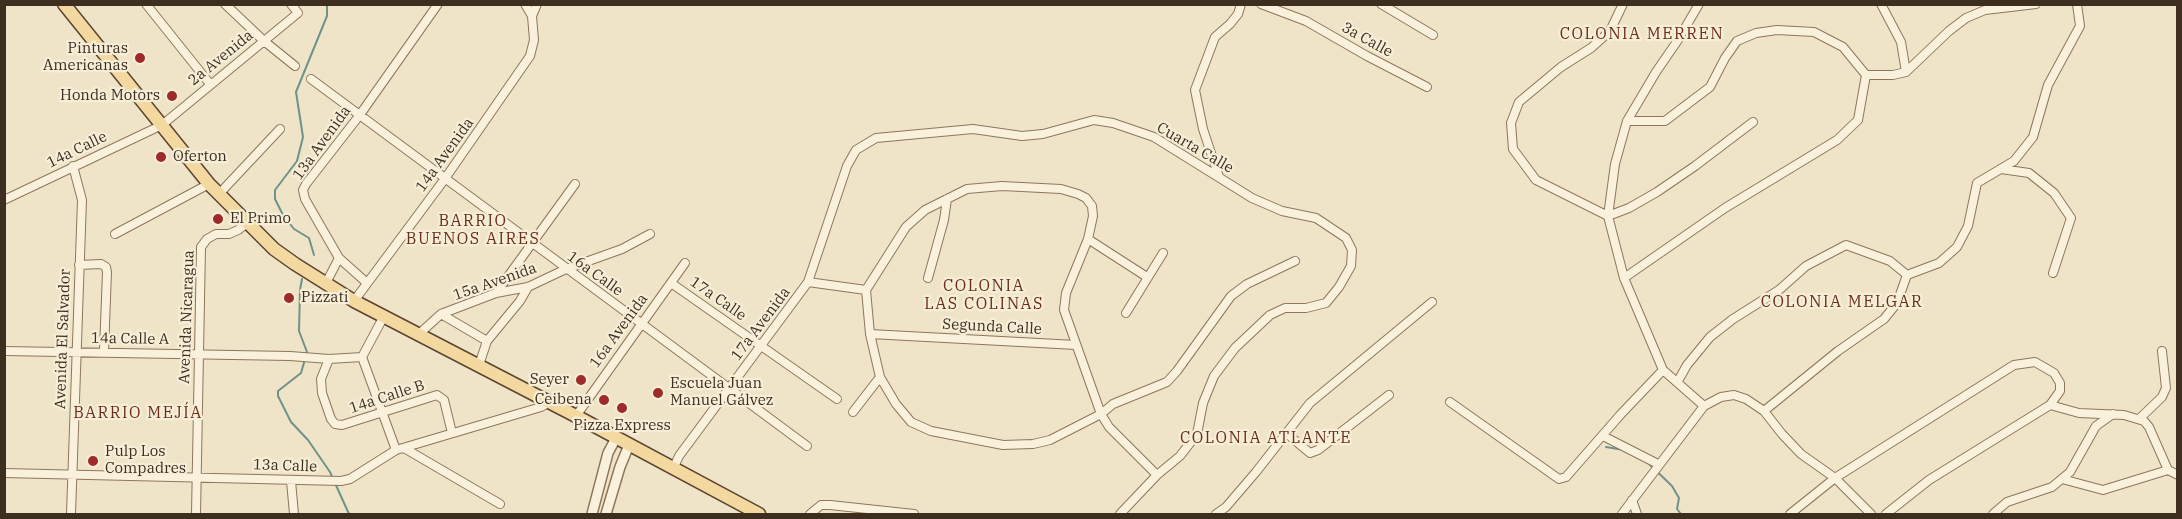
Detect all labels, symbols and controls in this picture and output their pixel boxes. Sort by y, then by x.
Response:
street label: 3a Calle [1338,19,1396,61]
district label: COLONIA MERREN [1560,24,1724,44]
street label: 2a Avenida [185,26,257,90]
place label: Pinturas Americanas [43,40,128,75]
marker: Pinturas Americanas [133,51,147,65]
place label: Honda Motors [60,87,160,105]
marker: Honda Motors [165,89,179,103]
street label: 13a Avenida [289,102,355,184]
street label: 14a Avenida [412,114,478,196]
street label: Cuarta Calle [1153,119,1237,177]
street label: 14a Calle [44,128,110,172]
place label: Oferton [173,148,227,166]
marker: Oferton [154,150,168,164]
place label: El Primo [230,210,291,228]
district label: BARRIO BUENOS AIRES [406,211,540,249]
marker: El Primo [211,212,225,226]
street label: 16a Calle [564,248,626,300]
street label: Avenida Nicaragua [176,250,198,384]
street label: 15a Avenida [451,259,539,305]
street label: Avenida El Salvador [52,269,74,409]
street label: 17a Calle [686,273,750,325]
district label: COLONIA LAS COLINAS [924,276,1044,314]
street label: 17a Avenida [728,284,794,364]
place label: Pizzati [301,289,348,307]
street label: 16a Avenida [586,290,652,372]
marker: Pizzati [282,291,296,305]
district label: COLONIA MELGAR [1761,292,1923,312]
street label: Segunda Calle [942,315,1042,339]
street label: 14a Calle A [91,329,169,349]
place label: Seyer [530,371,569,389]
marker: Seyer [574,373,588,387]
place label: Escuela Juan Manuel Gálvez [670,375,773,410]
street label: 14a Calle B [347,376,427,418]
marker: Escuela Juan Manuel Gálvez [651,386,665,400]
place label: Ceibena [535,391,592,409]
marker: Ceibena [597,393,611,407]
marker: Pizza Express [615,401,629,415]
district label: BARRIO MEJÍA [73,403,203,423]
place label: Pizza Express [573,417,671,435]
district label: COLONIA ATLANTE [1180,428,1352,448]
place label: Pulp Los Compadres [105,443,186,478]
marker: Pulp Los Compadres [86,454,100,468]
street label: 13a Calle [252,456,318,476]

